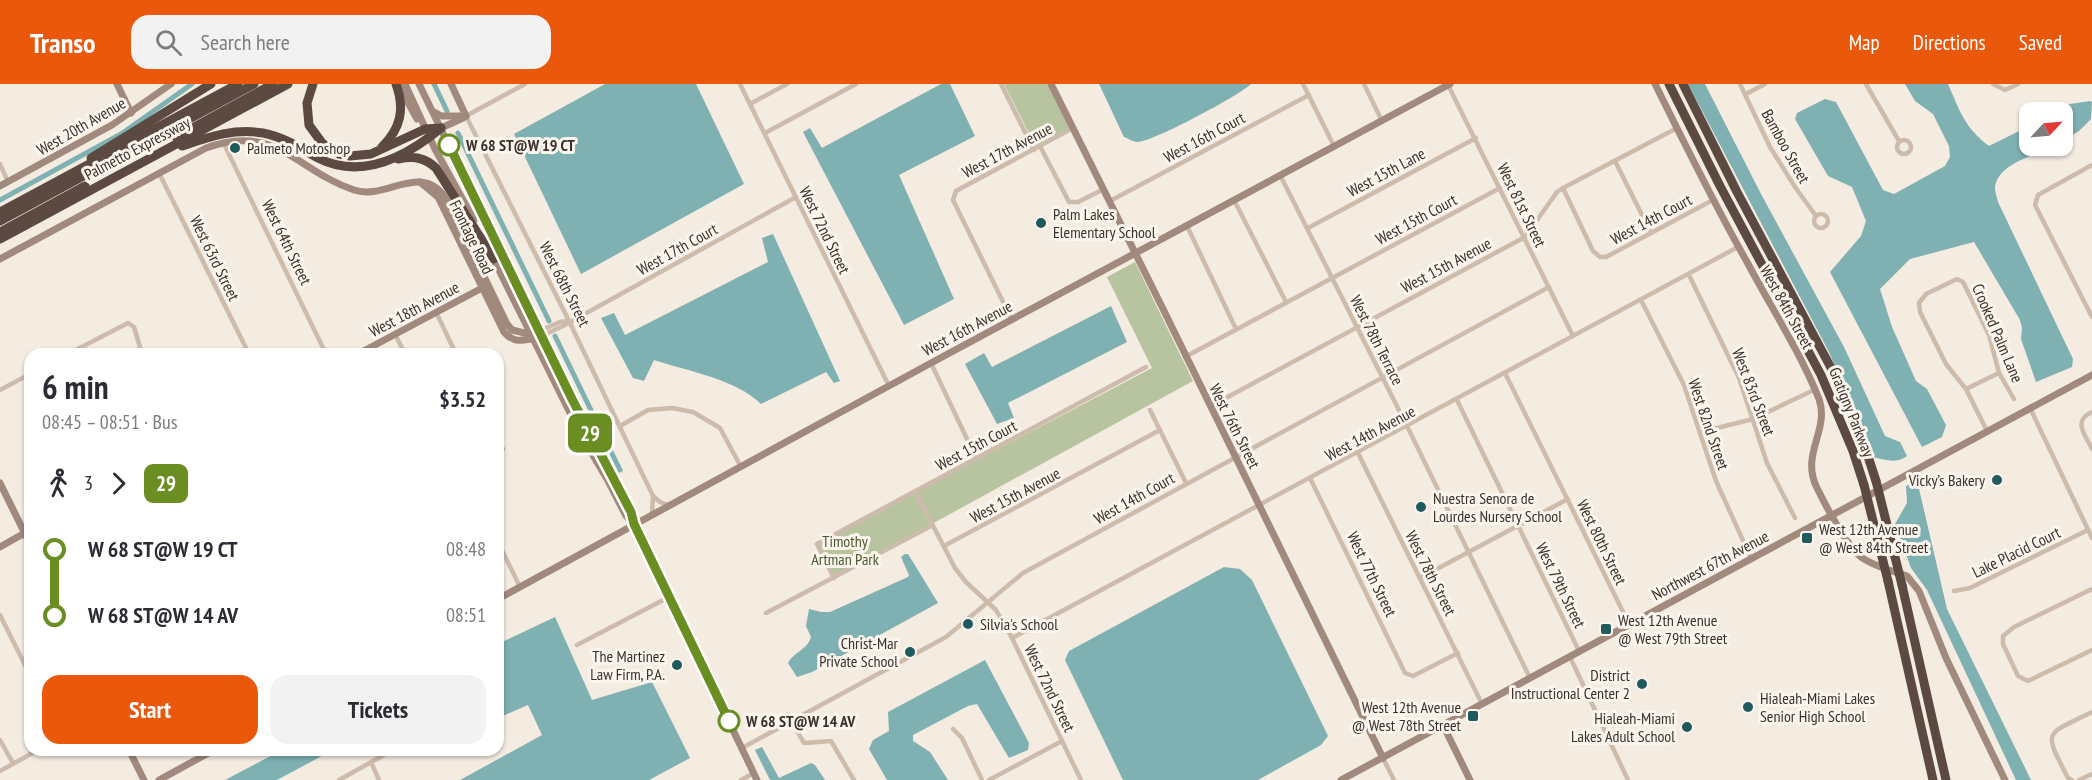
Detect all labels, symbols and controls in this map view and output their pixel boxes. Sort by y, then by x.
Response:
search box [131,15,551,69]
text: Transo [30,24,95,61]
icon: search [152,26,185,59]
text: Search here [200,28,290,56]
text: Map [1849,29,1880,56]
text: Directions [1913,29,1986,56]
text: Saved [2019,29,2062,56]
street label: West 20th Avenue [33,93,129,159]
north arrow [2019,102,2073,156]
map controls [2019,102,2073,156]
street label: Bamboo Street [1757,105,1815,187]
street label: West 16th Court [1160,107,1249,167]
street label: Palmetto Expressway [81,112,193,184]
street label: West 17th Avenue [959,118,1055,182]
marker: W 68 ST@W 19 CT [438,134,460,156]
place label: W 68 ST@W 19 CT [465,135,575,155]
place label: Palmeto Motoshop [247,138,350,158]
marker: Palmeto Motoshop [228,141,242,155]
street label: West 15th Lane [1343,143,1429,201]
street label: West 81st Street [1493,160,1551,251]
street label: West 72nd Street [795,183,855,278]
street label: West 15th Court [1372,189,1461,249]
street label: West 14th Court [1607,189,1696,249]
street label: West 64th Street [258,196,316,288]
street label: Frontage Road [445,197,499,277]
place label: Palm Lakes Elementary School [1053,204,1156,242]
street label: West 63rd Street [186,212,244,304]
marker: Palm Lakes Elementary School [1034,216,1048,230]
street label: West 17th Court [633,218,721,279]
street label: West 15th Avenue [1397,233,1495,297]
street label: West 68th Street [535,238,595,330]
street label: West 84th Street [1756,262,1818,353]
street label: West 18th Avenue [365,277,463,341]
street label: Crooked Palm Lane [1968,281,2028,385]
street label: West 78th Terrace [1346,292,1408,388]
street label: West 16th Avenue [918,296,1016,360]
street label: West 83rd Street [1728,345,1780,439]
street label: Gratigny Parkway [1825,364,1879,460]
text: 6 min [42,365,109,408]
street label: West 82nd Street [1684,376,1734,473]
street label: West 76th Street [1205,380,1265,472]
text: $3.52 [439,385,486,413]
street label: West 14th Avenue [1321,401,1419,465]
text: 08:45 – 08:51 · Bus [42,409,177,435]
line badge: 29 [563,414,617,452]
street label: West 15th Court [932,415,1021,475]
text: 29 [580,420,600,447]
street label: West 15th Avenue [966,463,1064,527]
icon: walk [42,467,75,500]
icon: forward [102,467,135,500]
street label: West 14th Court [1090,467,1178,528]
text: 3 [84,470,93,496]
text: 29 [156,470,176,497]
place label: Vicky’s Bakery [1908,470,1985,490]
marker: Vicky’s Bakery [1990,473,2004,487]
place label: Nuestra Senora de Lourdes Nursery School [1433,488,1562,526]
street label: West 80th Street [1573,496,1631,588]
marker: Nuestra Senora de Lourdes Nursery School [1414,500,1428,514]
place label: West 12th Avenue @ West 84th Street [1819,519,1929,557]
street label: Lake Placid Court [1969,522,2064,582]
street label: Northwest 67th Avenue [1648,526,1772,604]
street label: West 78th Street [1401,527,1461,619]
street label: West 77th Street [1343,528,1401,620]
park label: Timothy Artman Park [811,531,880,569]
marker: West 12th Avenue @ West 84th Street [1800,531,1814,545]
text: W 68 ST@W 19 CT [88,535,238,563]
text: 08:48 [446,536,486,562]
street label: West 79th Street [1532,539,1590,631]
text: W 68 ST@W 14 AV [88,601,238,629]
text: 08:51 [446,602,486,628]
place label: West 12th Avenue @ West 79th Street [1618,610,1728,648]
place label: Silvia's School [980,614,1058,634]
marker: Silvia's School [961,617,975,631]
marker: West 12th Avenue @ West 79th Street [1599,622,1613,636]
place label: Christ-Mar Private School [819,633,899,671]
street label: West 72nd Street [1020,641,1080,736]
marker: Christ-Mar Private School [903,645,917,659]
place label: The Martinez Law Firm, P.A. [590,646,665,684]
marker: The Martinez Law Firm, P.A. [670,658,684,672]
place label: District Instructional Center 2 [1511,665,1631,703]
button: Start [42,675,258,744]
button: Tickets [270,675,486,744]
marker: District Instructional Center 2 [1635,677,1649,691]
place label: Hialeah-Miami Lakes Senior High School [1760,688,1875,726]
place label: West 12th Avenue @ West 78th Street [1352,697,1462,735]
marker: Hialeah-Miami Lakes Senior High School [1741,700,1755,714]
place label: Hialeah-Miami Lakes Adult School [1571,708,1675,746]
marker: West 12th Avenue @ West 78th Street [1466,709,1480,723]
marker: W 68 ST@W 14 AV [718,710,740,732]
place label: W 68 ST@W 14 AV [745,711,856,731]
marker: Hialeah-Miami Lakes Adult School [1680,720,1694,734]

